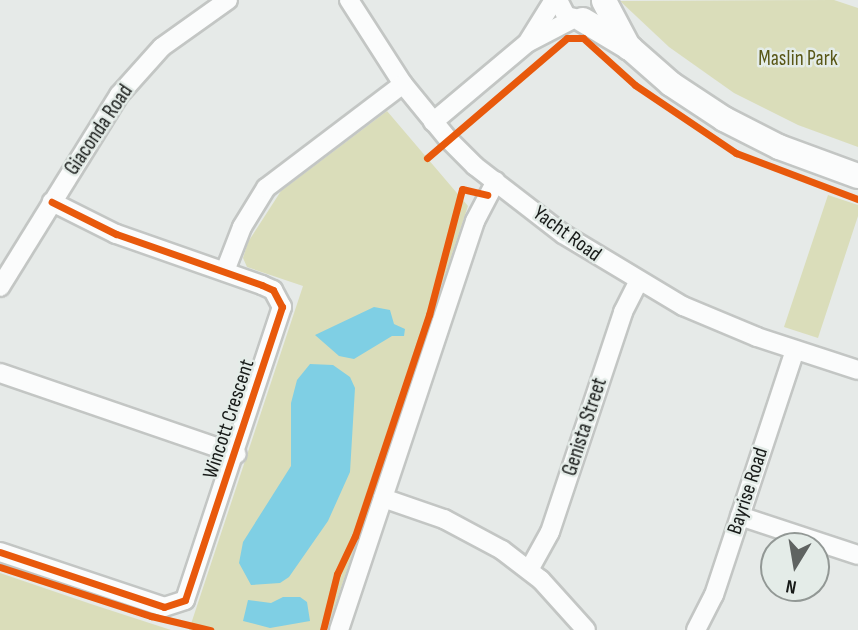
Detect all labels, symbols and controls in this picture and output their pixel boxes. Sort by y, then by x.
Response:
park label: Maslin Park [758,46,838,72]
street label: Giaconda Road [60,80,138,180]
street label: Yacht Road [528,201,606,267]
street label: Wincott Crescent [198,356,260,482]
street label: Genista Street [557,375,613,479]
street label: Bayrise Road [722,444,774,538]
north arrow [760,532,830,602]
text: N [784,574,798,598]

